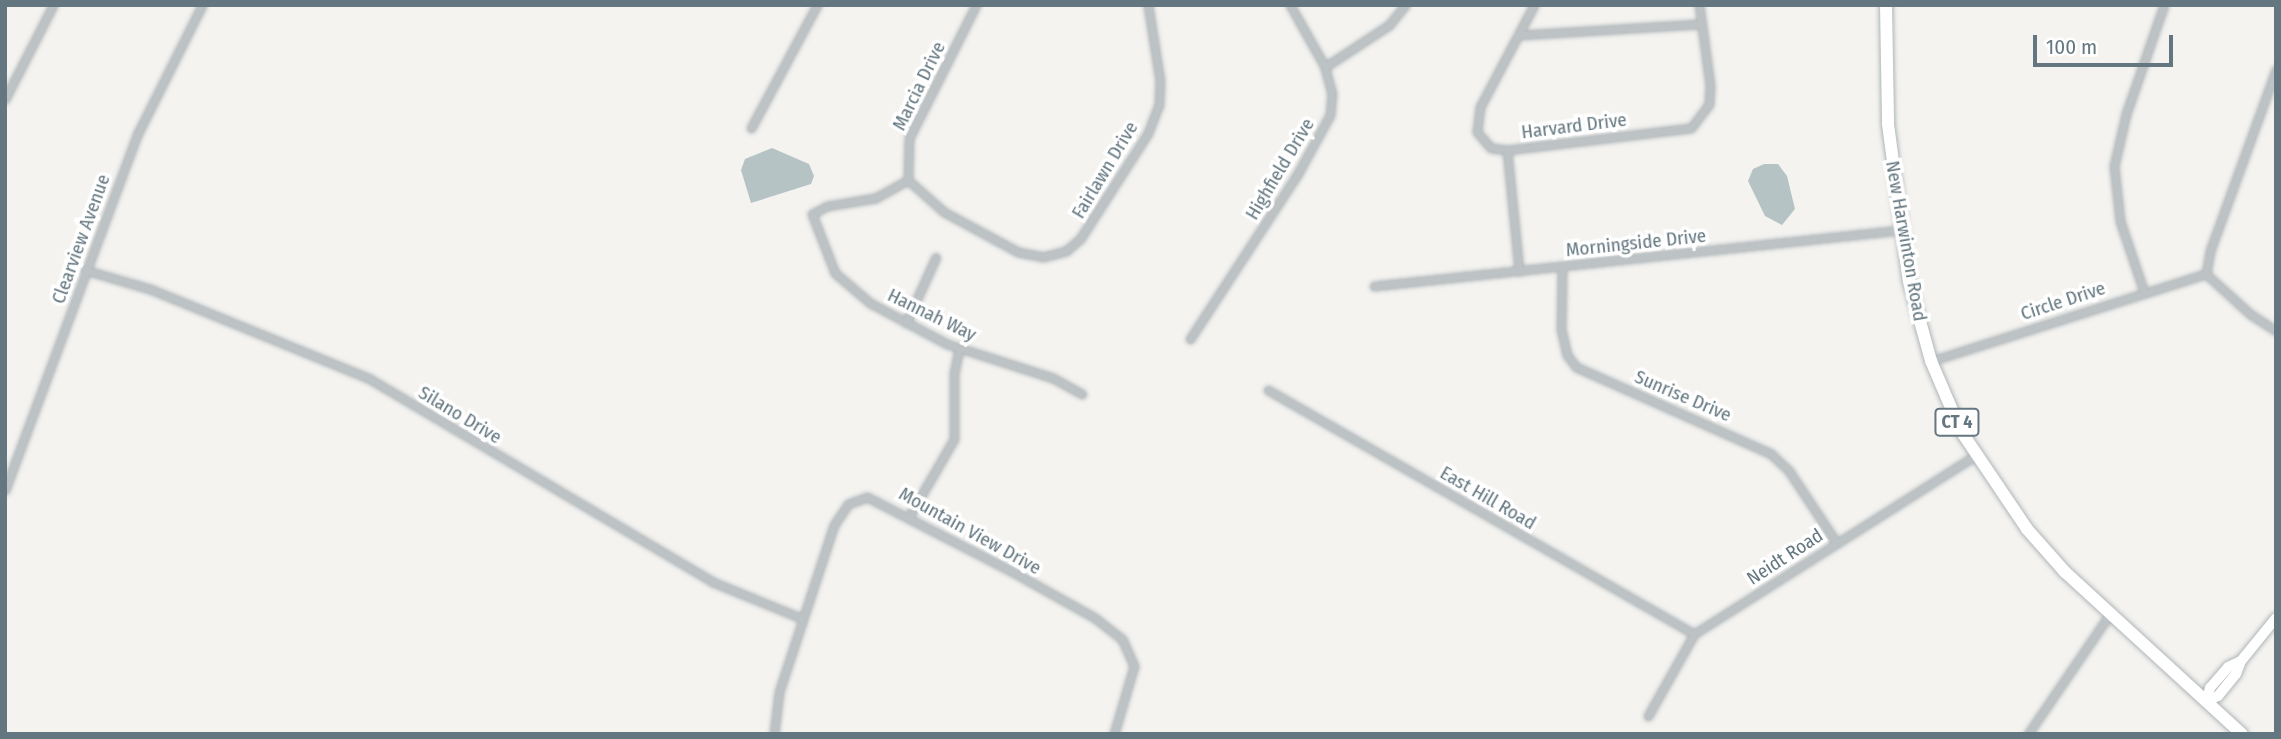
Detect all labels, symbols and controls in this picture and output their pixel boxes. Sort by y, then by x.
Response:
scale bar [2036,21,2176,65]
text: 100 m [2046,34,2097,60]
street label: Marcia Drive [888,38,950,134]
street label: Harvard Drive [1520,108,1628,144]
street label: Highfield Drive [1241,114,1319,224]
street label: Fairlawn Drive [1067,117,1143,223]
street label: New Harwinton Road [1881,159,1931,323]
street label: Clearview Avenue [47,171,115,307]
street label: Morningside Drive [1565,224,1707,262]
street label: Circle Drive [2018,277,2108,325]
street label: Hannah Way [884,284,980,346]
street label: Sunrise Drive [1631,365,1735,427]
street label: Silano Drive [414,381,506,449]
road number: CT 4 [1934,408,1980,436]
street label: East Hill Road [1436,461,1540,535]
street label: Mountain View Drive [895,482,1045,580]
street label: Neidt Road [1743,524,1827,590]

